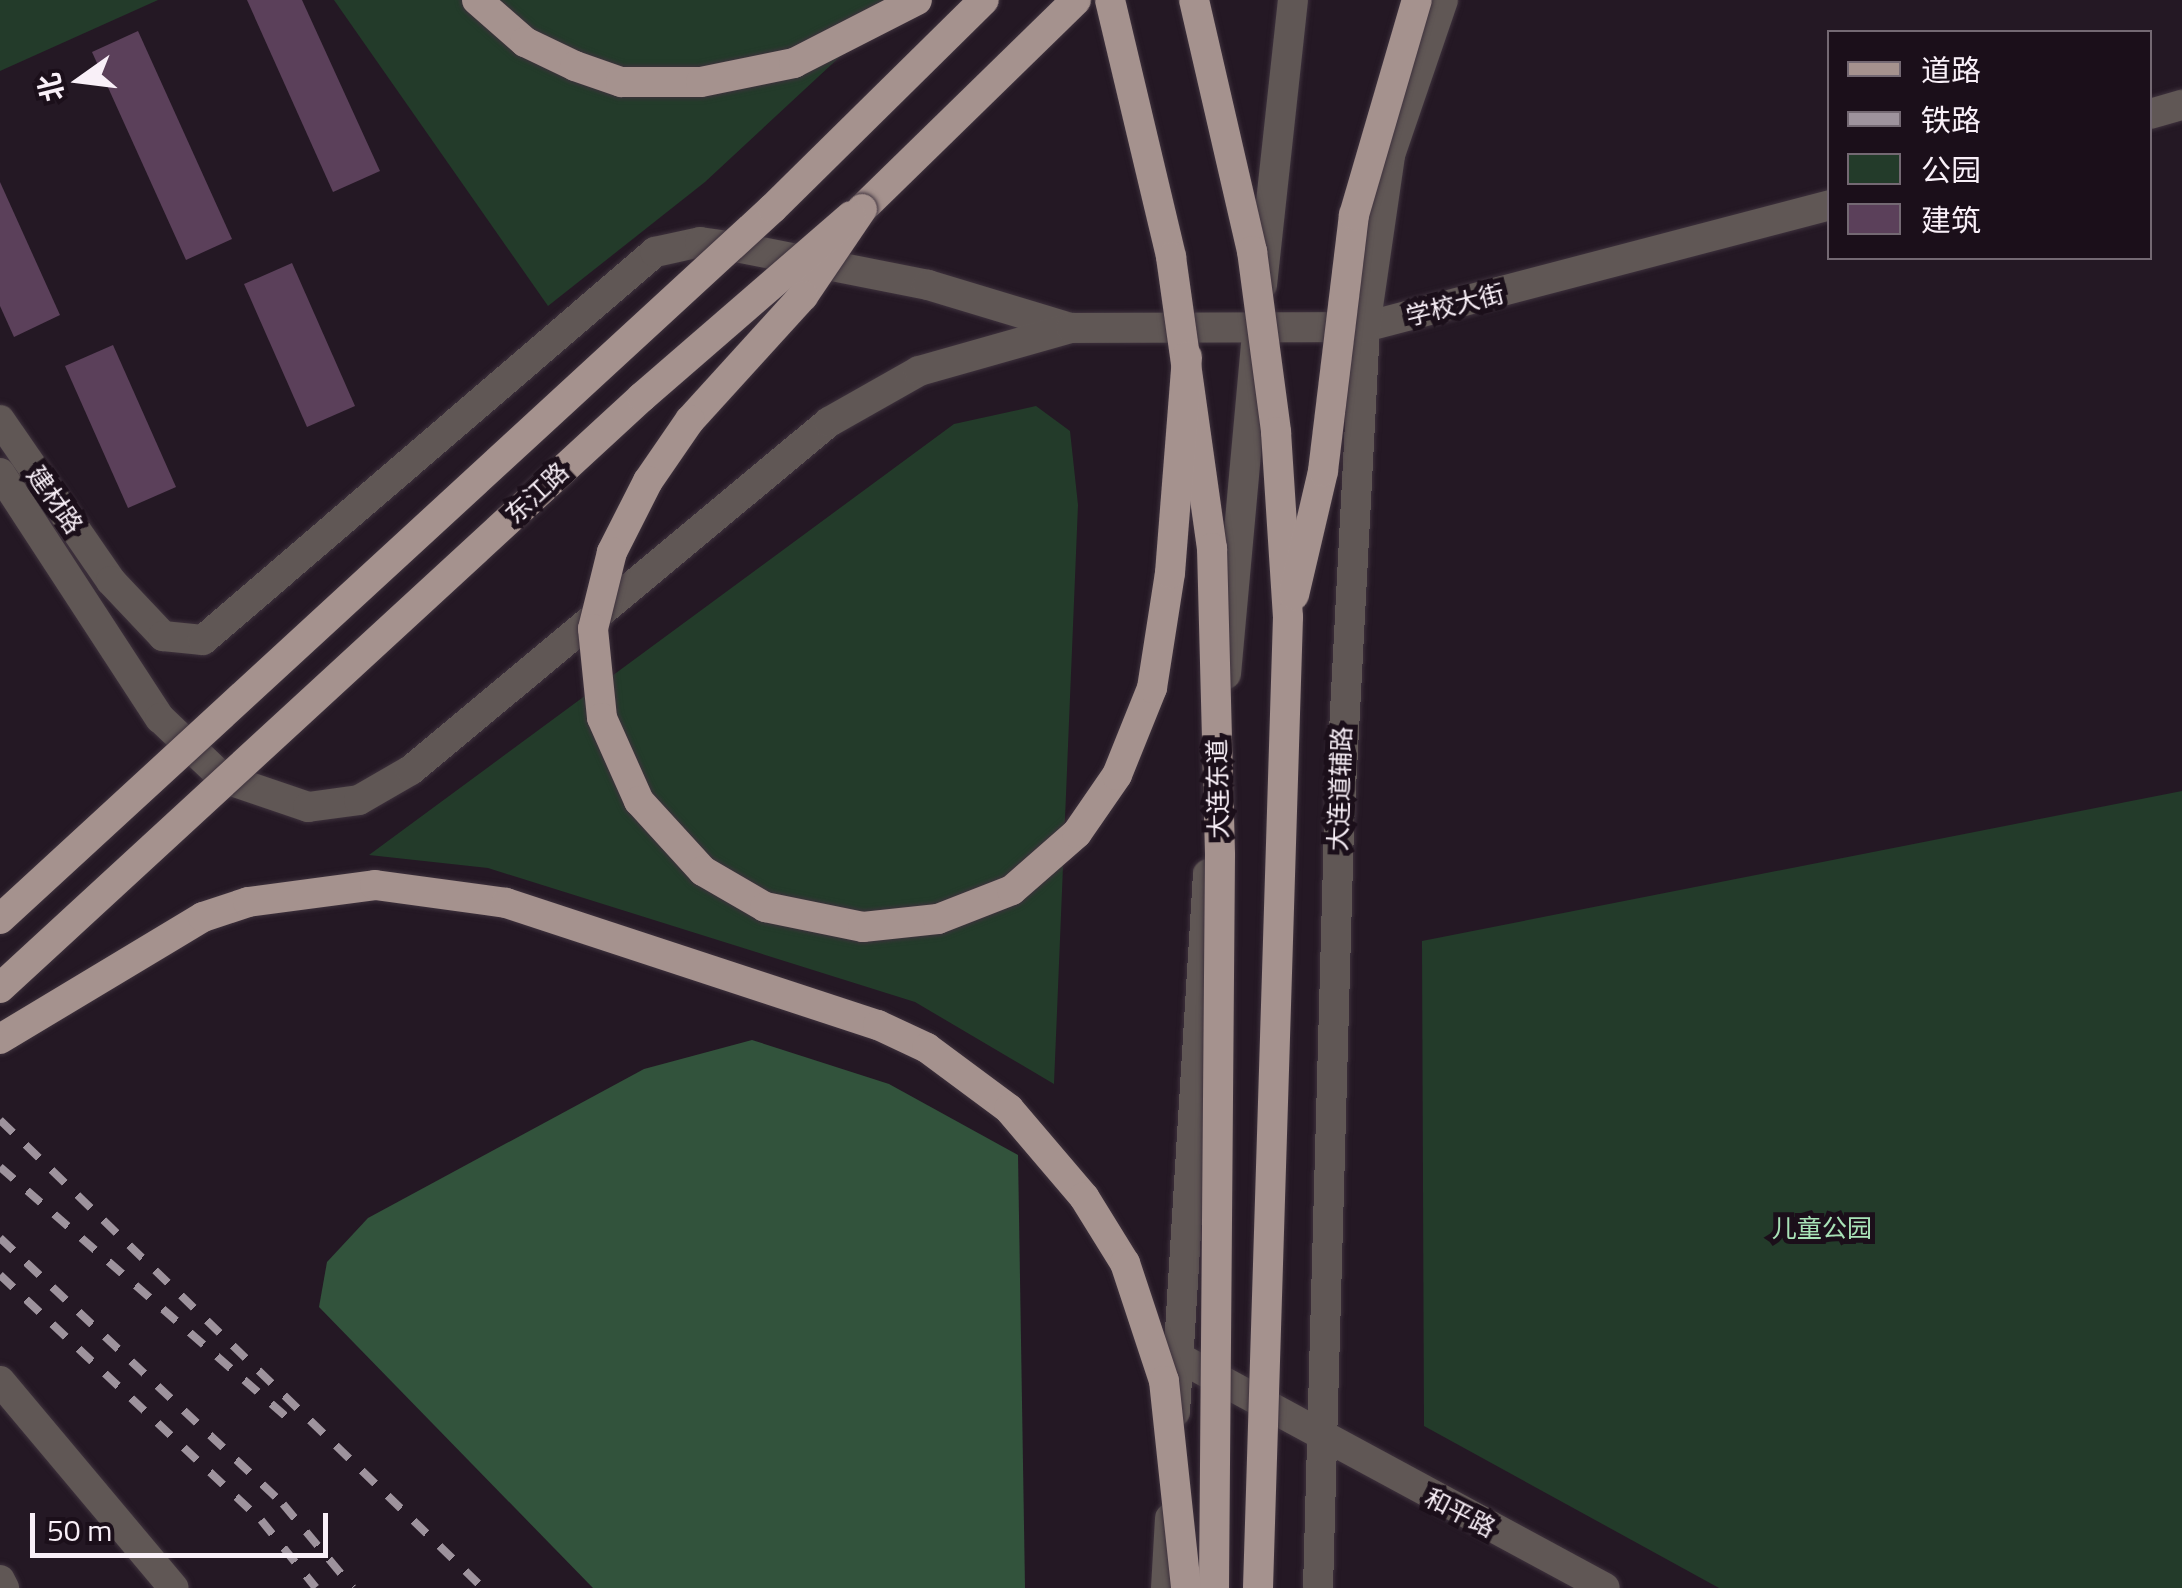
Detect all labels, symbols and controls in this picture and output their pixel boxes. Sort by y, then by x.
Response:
north arrow [30,30,130,130]
legend [1827,30,2152,260]
text: 道路 [1921,47,1981,93]
text: 北 [26,69,75,106]
text: 铁路 [1921,97,1981,143]
text: 公园 [1921,147,1981,193]
text: 建筑 [1921,197,1981,243]
street label: 学校大街 [1403,278,1507,332]
street label: 东江路 [499,456,575,530]
street label: 建材路 [21,461,89,539]
street label: 大连道辅路 [1323,726,1357,852]
street label: 大连东道 [1202,739,1234,839]
park label: 儿童公园 [1772,1213,1872,1243]
street label: 和平路 [1420,1483,1500,1543]
scale bar [35,1493,332,1555]
text: 50 m [47,1507,112,1553]

